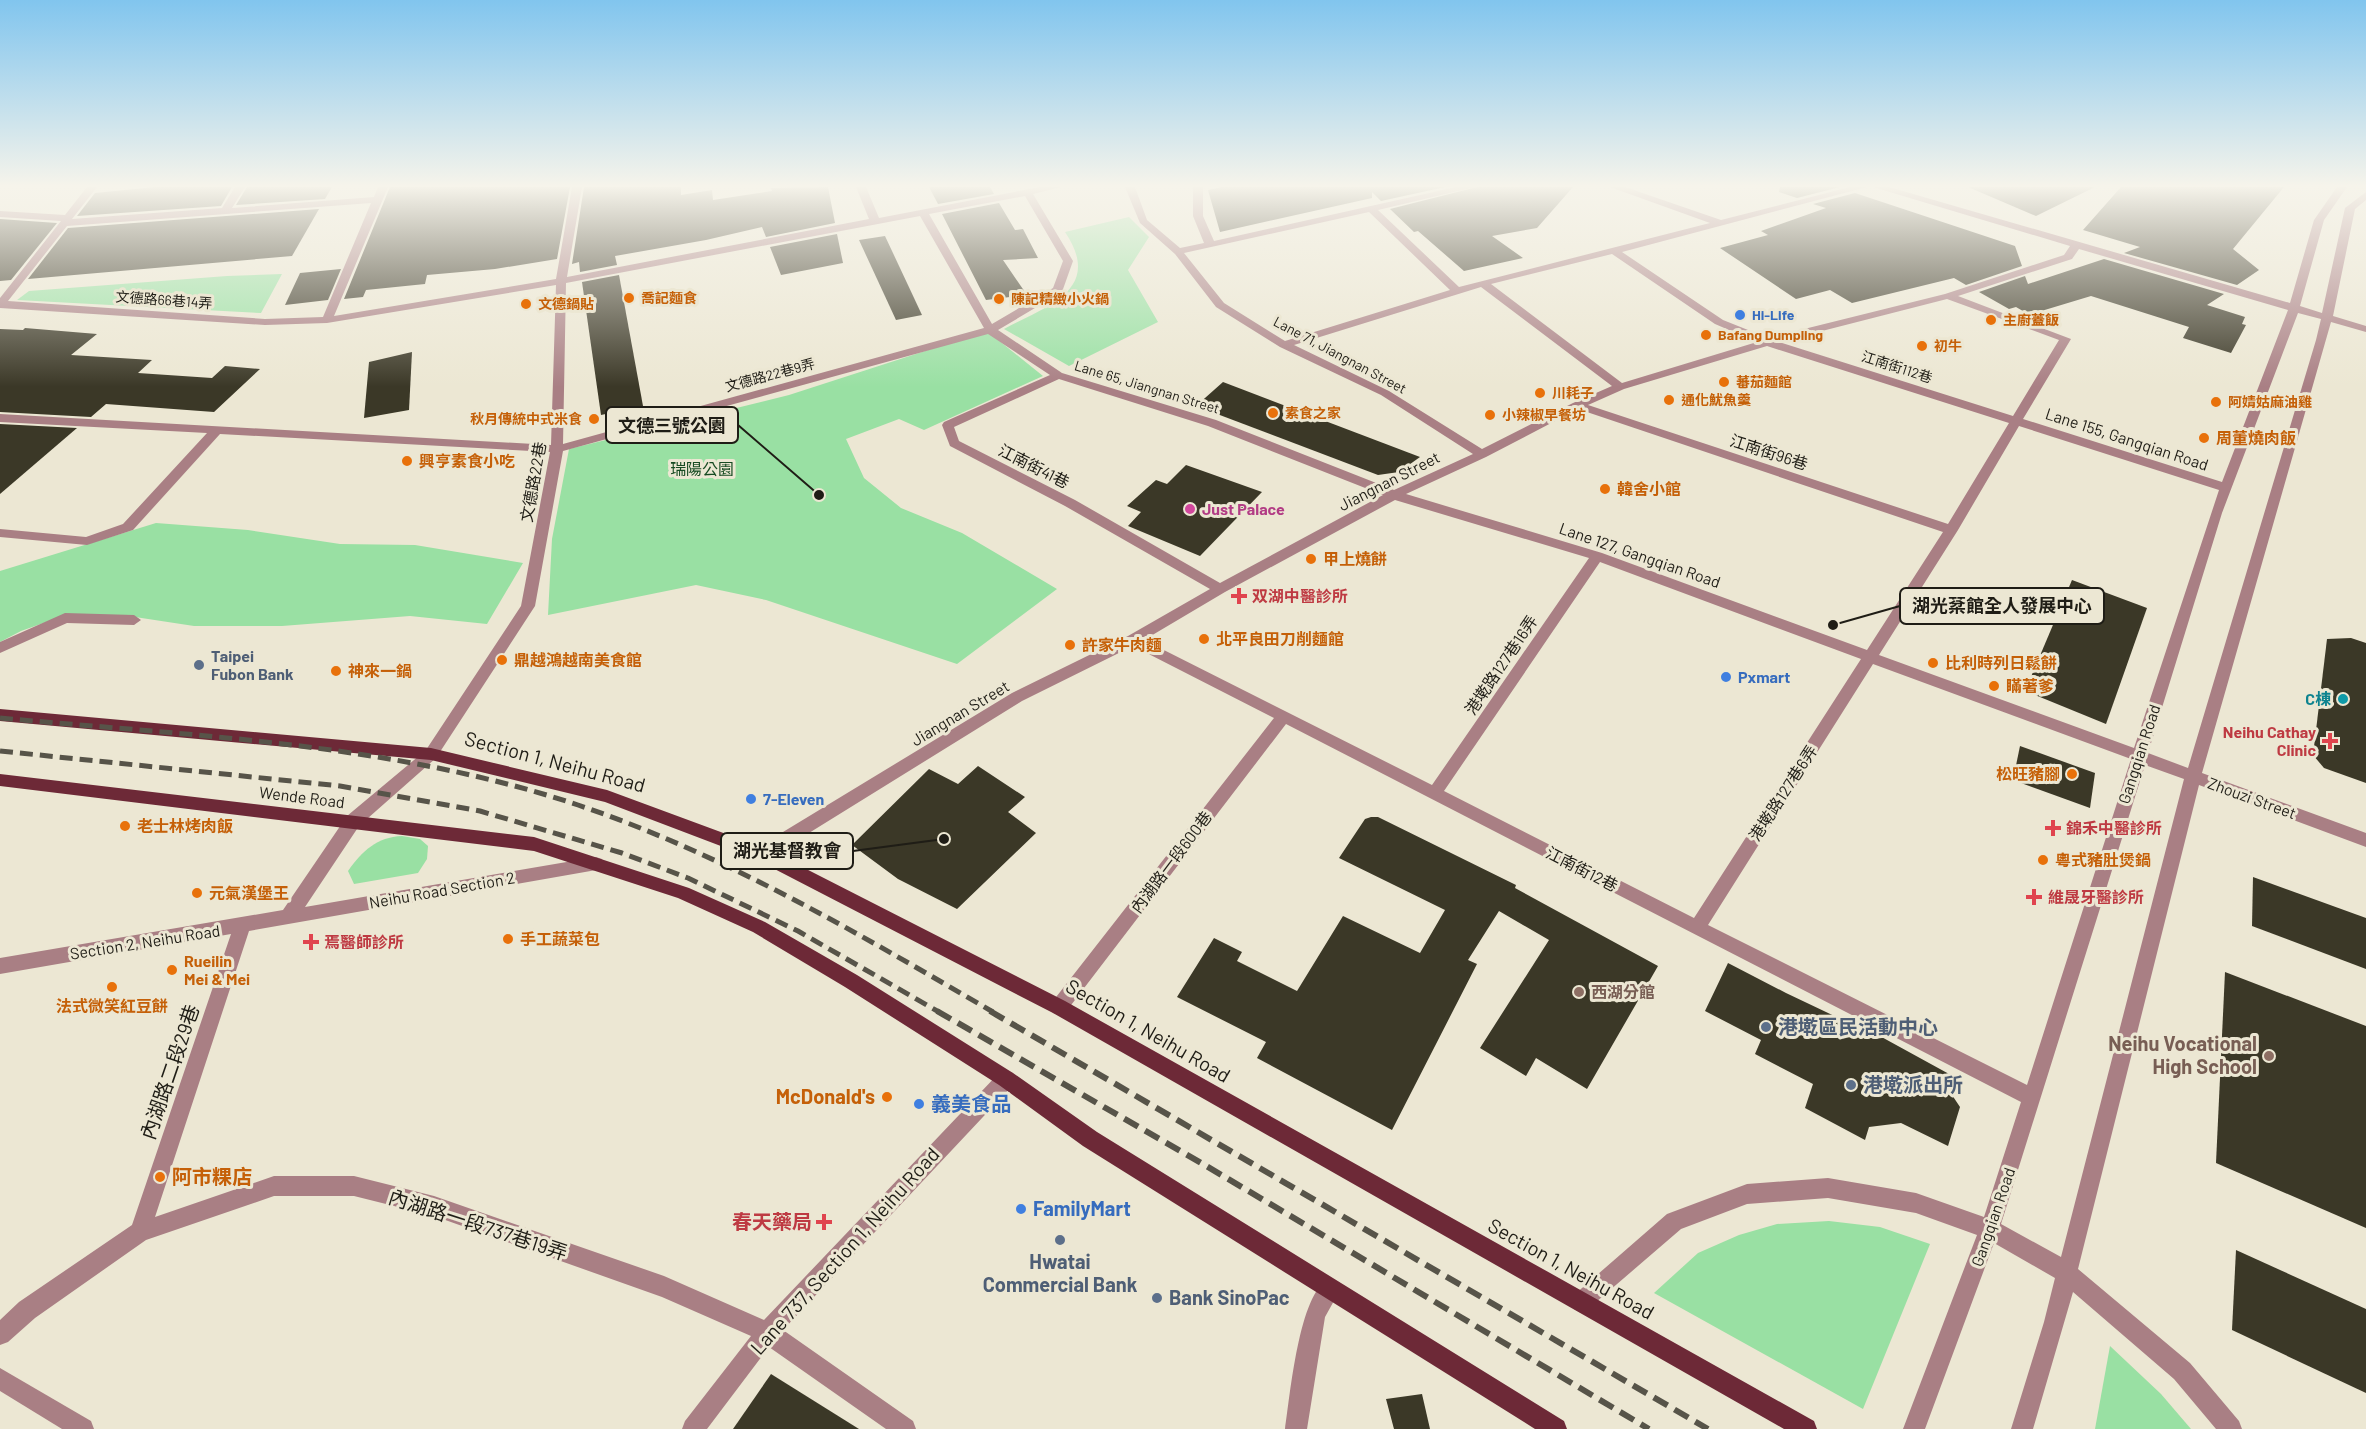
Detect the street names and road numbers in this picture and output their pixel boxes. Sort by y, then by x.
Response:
street label: 文德路66巷14弄 [115,288,213,311]
street label: Lane 71, Jiangnan Street [1271,312,1410,397]
street label: 江南街112巷 [1860,347,1935,386]
street label: 文德路22巷9弄 [723,354,817,395]
street label: Lane 65, Jiangnan Street [1073,356,1222,417]
street label: Lane 155, Gangqian Road [2043,403,2211,474]
street label: 江南街96巷 [1728,430,1810,473]
street label: 文德路22巷 [516,440,549,524]
street label: 江南街41巷 [996,440,1073,491]
street label: Jiangnan Street [1335,447,1443,514]
street label: Lane 127, Gangqian Road [1557,518,1723,591]
street label: 港墘路127巷16弄 [1460,611,1541,718]
street label: Jiangnan Street [907,676,1012,749]
street label: Gangqian Road [2114,702,2164,806]
street label: Section 1, Neihu Road [462,725,648,797]
street label: 港墘路127巷6弄 [1745,741,1820,844]
street label: Zhouzi Street [2205,773,2299,822]
street label: Wende Road [258,782,346,811]
street label: 內湖路一段600巷 [1126,807,1215,916]
street label: 江南街12巷 [1543,842,1621,895]
street label: Neihu Road Section 2 [368,867,516,912]
street label: Section 2, Neihu Road [68,920,221,963]
street label: Section 1, Neihu Road [1062,973,1235,1087]
street label: 內湖路二段29巷 [135,1001,203,1142]
street label: Lane 737, Section 1, Neihu Road [745,1142,944,1359]
street label: Gangqian Road [1967,1165,2018,1269]
street label: 內湖路一段737巷19弄 [386,1184,571,1264]
street label: Section 1, Neihu Road [1484,1213,1659,1324]

